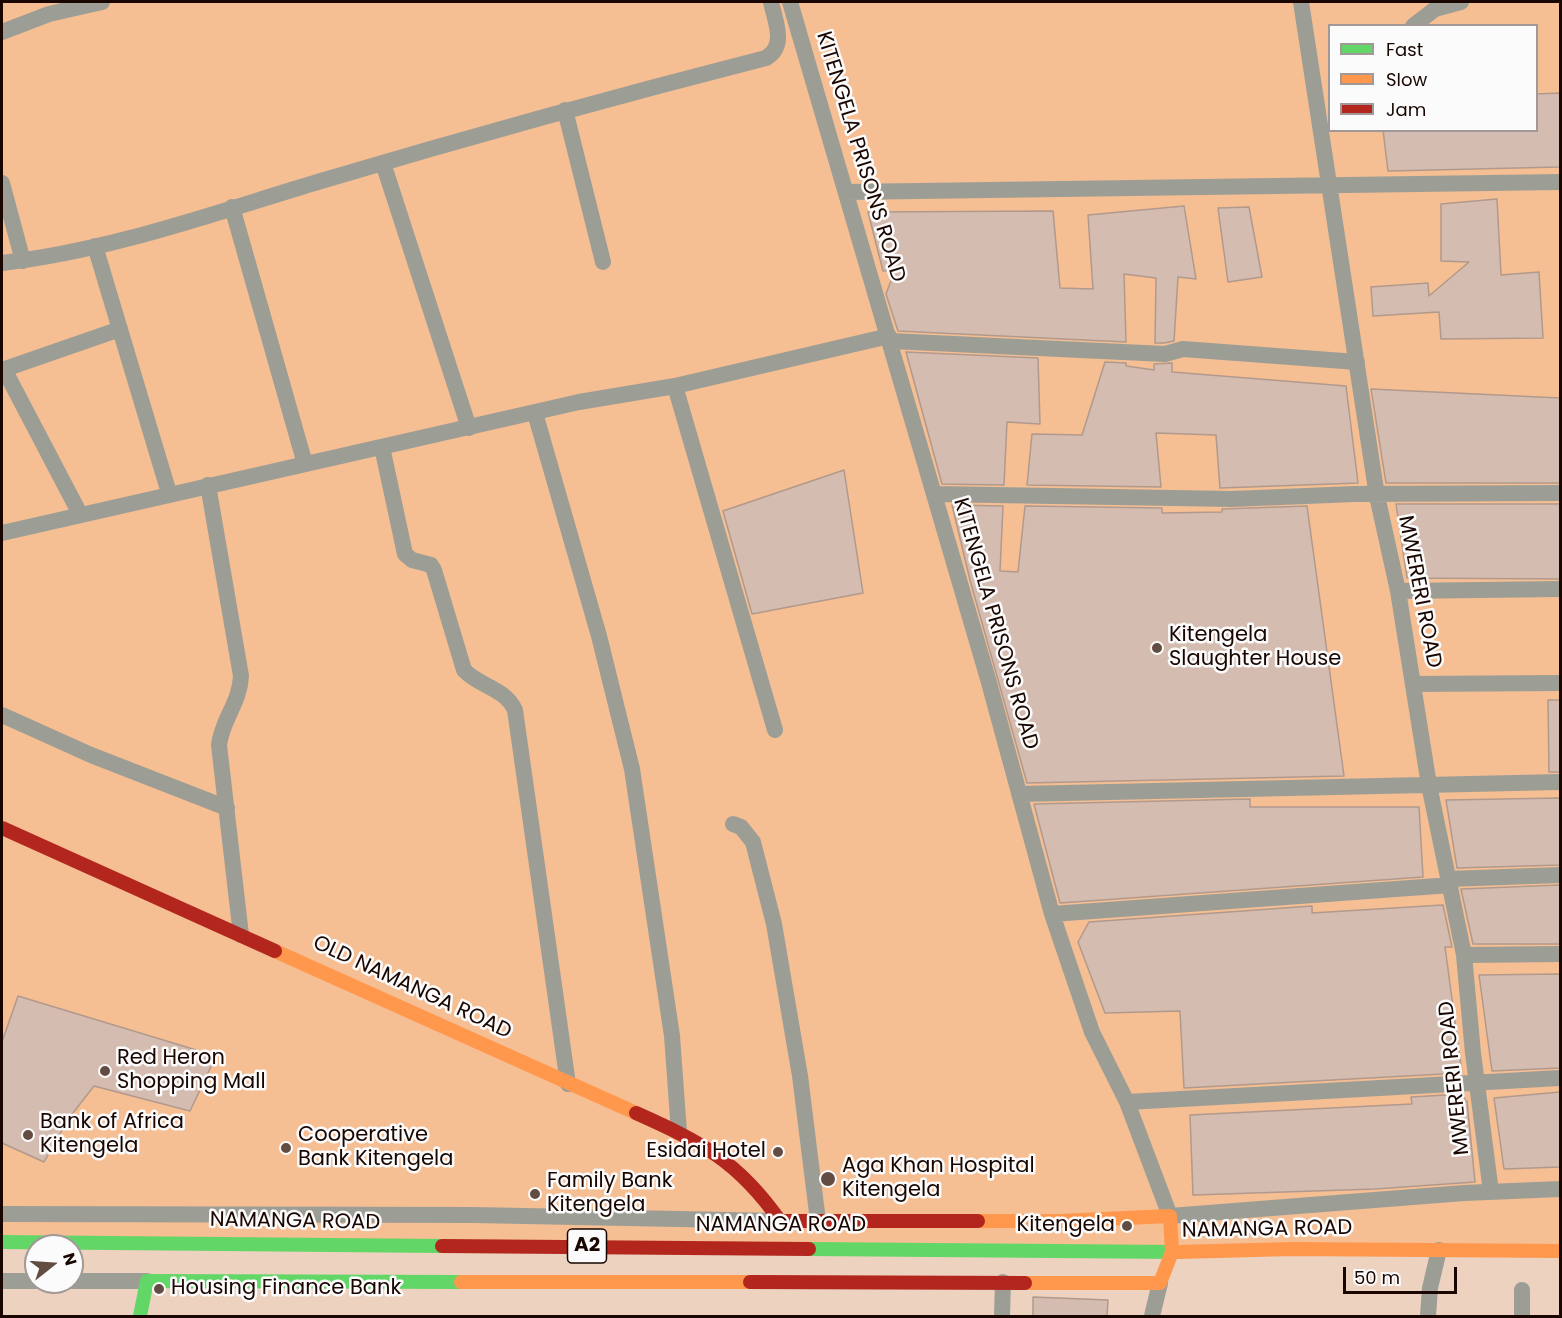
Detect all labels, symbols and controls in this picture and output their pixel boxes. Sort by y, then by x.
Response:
legend [1328,24,1538,132]
street label: KITENGELA PRISONS ROAD [810,29,910,285]
text: Fast [1386,37,1423,62]
text: Slow [1386,67,1427,92]
text: Jam [1386,97,1426,122]
street label: KITENGELA PRISONS ROAD [947,495,1043,753]
street label: MWERERI ROAD [1392,514,1446,670]
place label: Kitengela Slaughter House [1169,623,1341,673]
marker: Kitengela Slaughter House [1150,641,1164,655]
street label: OLD NAMANGA ROAD [309,931,515,1045]
street label: MWERERI ROAD [1434,1000,1476,1156]
place label: Red Heron Shopping Mall [117,1046,266,1096]
marker: Red Heron Shopping Mall [98,1064,112,1078]
place label: Bank of Africa Kitengela [40,1110,184,1160]
place label: Cooperative Bank Kitengela [298,1123,453,1173]
marker: Bank of Africa Kitengela [21,1128,35,1142]
place label: Esidai Hotel [646,1139,766,1165]
marker: Cooperative Bank Kitengela [279,1141,293,1155]
marker: Esidai Hotel [771,1145,785,1159]
place label: Aga Khan Hospital Kitengela [842,1154,1035,1204]
place label: Family Bank Kitengela [547,1169,672,1219]
marker: Aga Khan Hospital Kitengela [819,1170,837,1188]
marker: Family Bank Kitengela [528,1187,542,1201]
street label: NAMANGA ROAD [210,1208,380,1236]
street label: NAMANGA ROAD [696,1213,866,1239]
place label: Kitengela [1017,1213,1115,1239]
street label: NAMANGA ROAD [1182,1216,1352,1244]
marker: Kitengela [1120,1219,1134,1233]
road number: A2 [568,1229,606,1263]
north arrow [24,1234,84,1294]
text: N [57,1250,83,1268]
scale bar [1346,1255,1460,1293]
text: 50 m [1354,1265,1400,1290]
place label: Housing Finance Bank [171,1276,401,1302]
marker: Housing Finance Bank [152,1282,166,1296]

